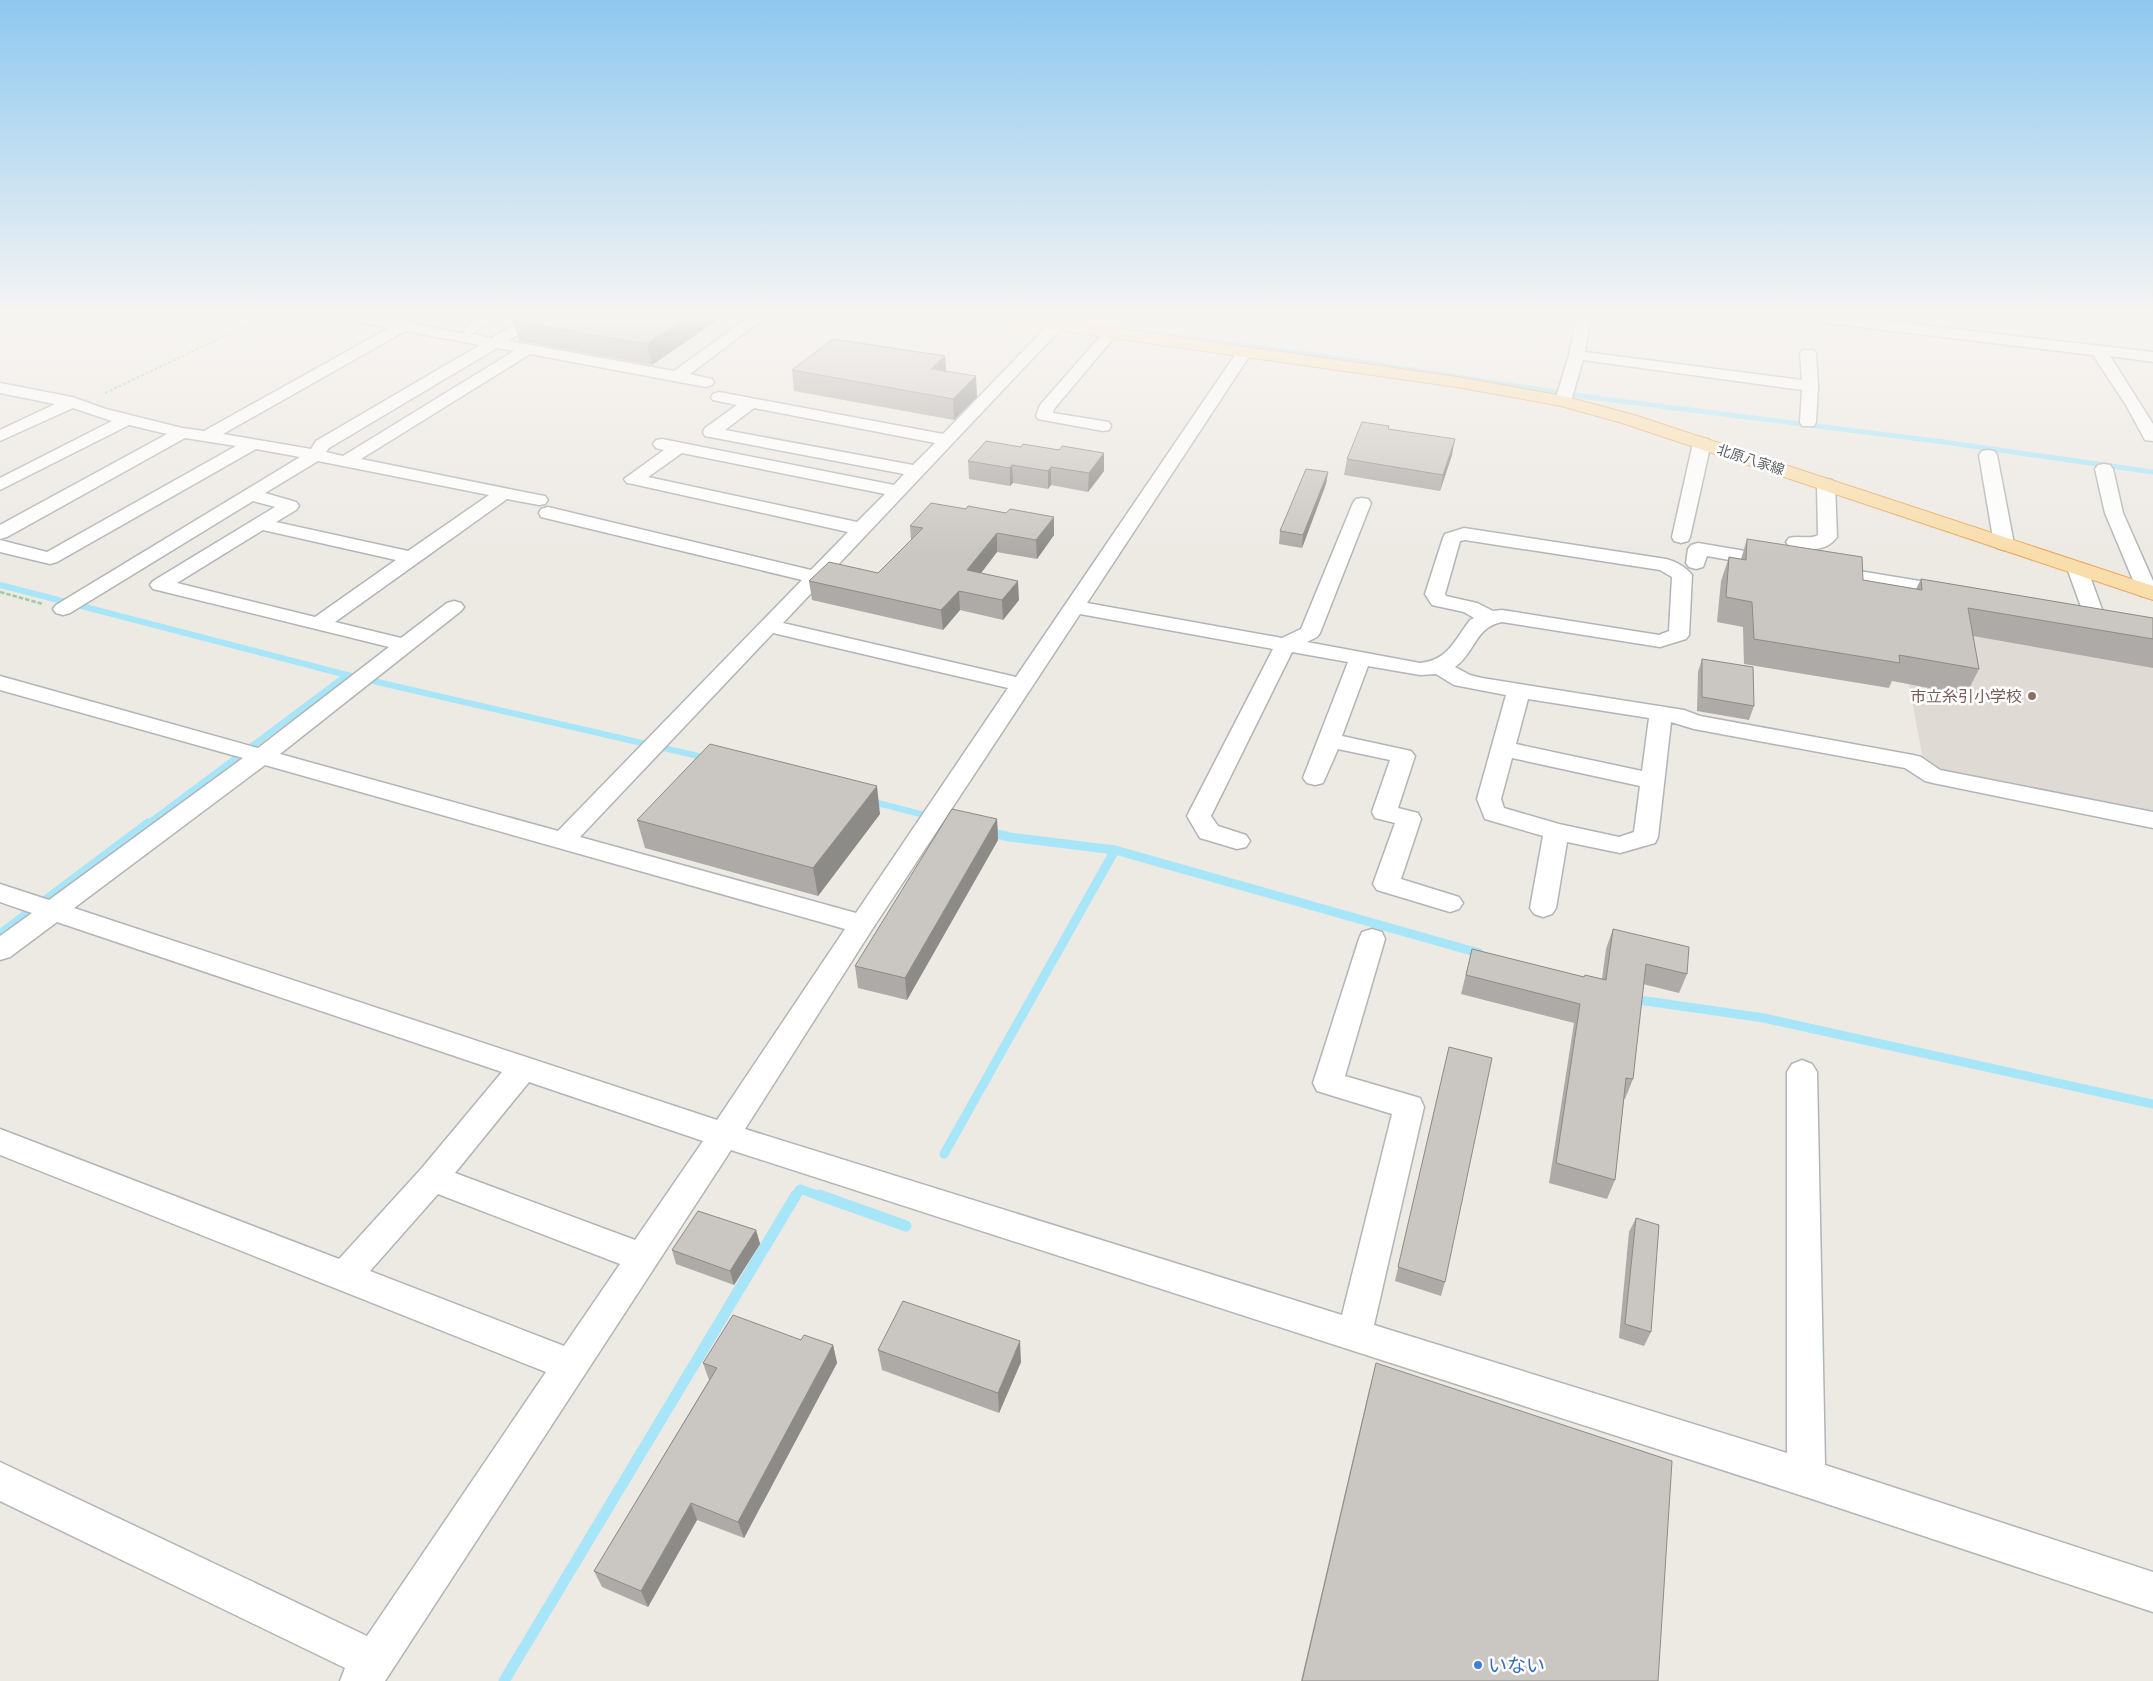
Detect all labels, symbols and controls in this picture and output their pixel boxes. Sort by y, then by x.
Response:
street label: 北原八家線 [1715,440,1787,478]
place label: 市立糸引小学校 [1910,686,2022,706]
marker: 市立糸引小学校 [2026,690,2038,702]
place label: いない [1488,1654,1545,1677]
marker: いない [1472,1659,1484,1671]

